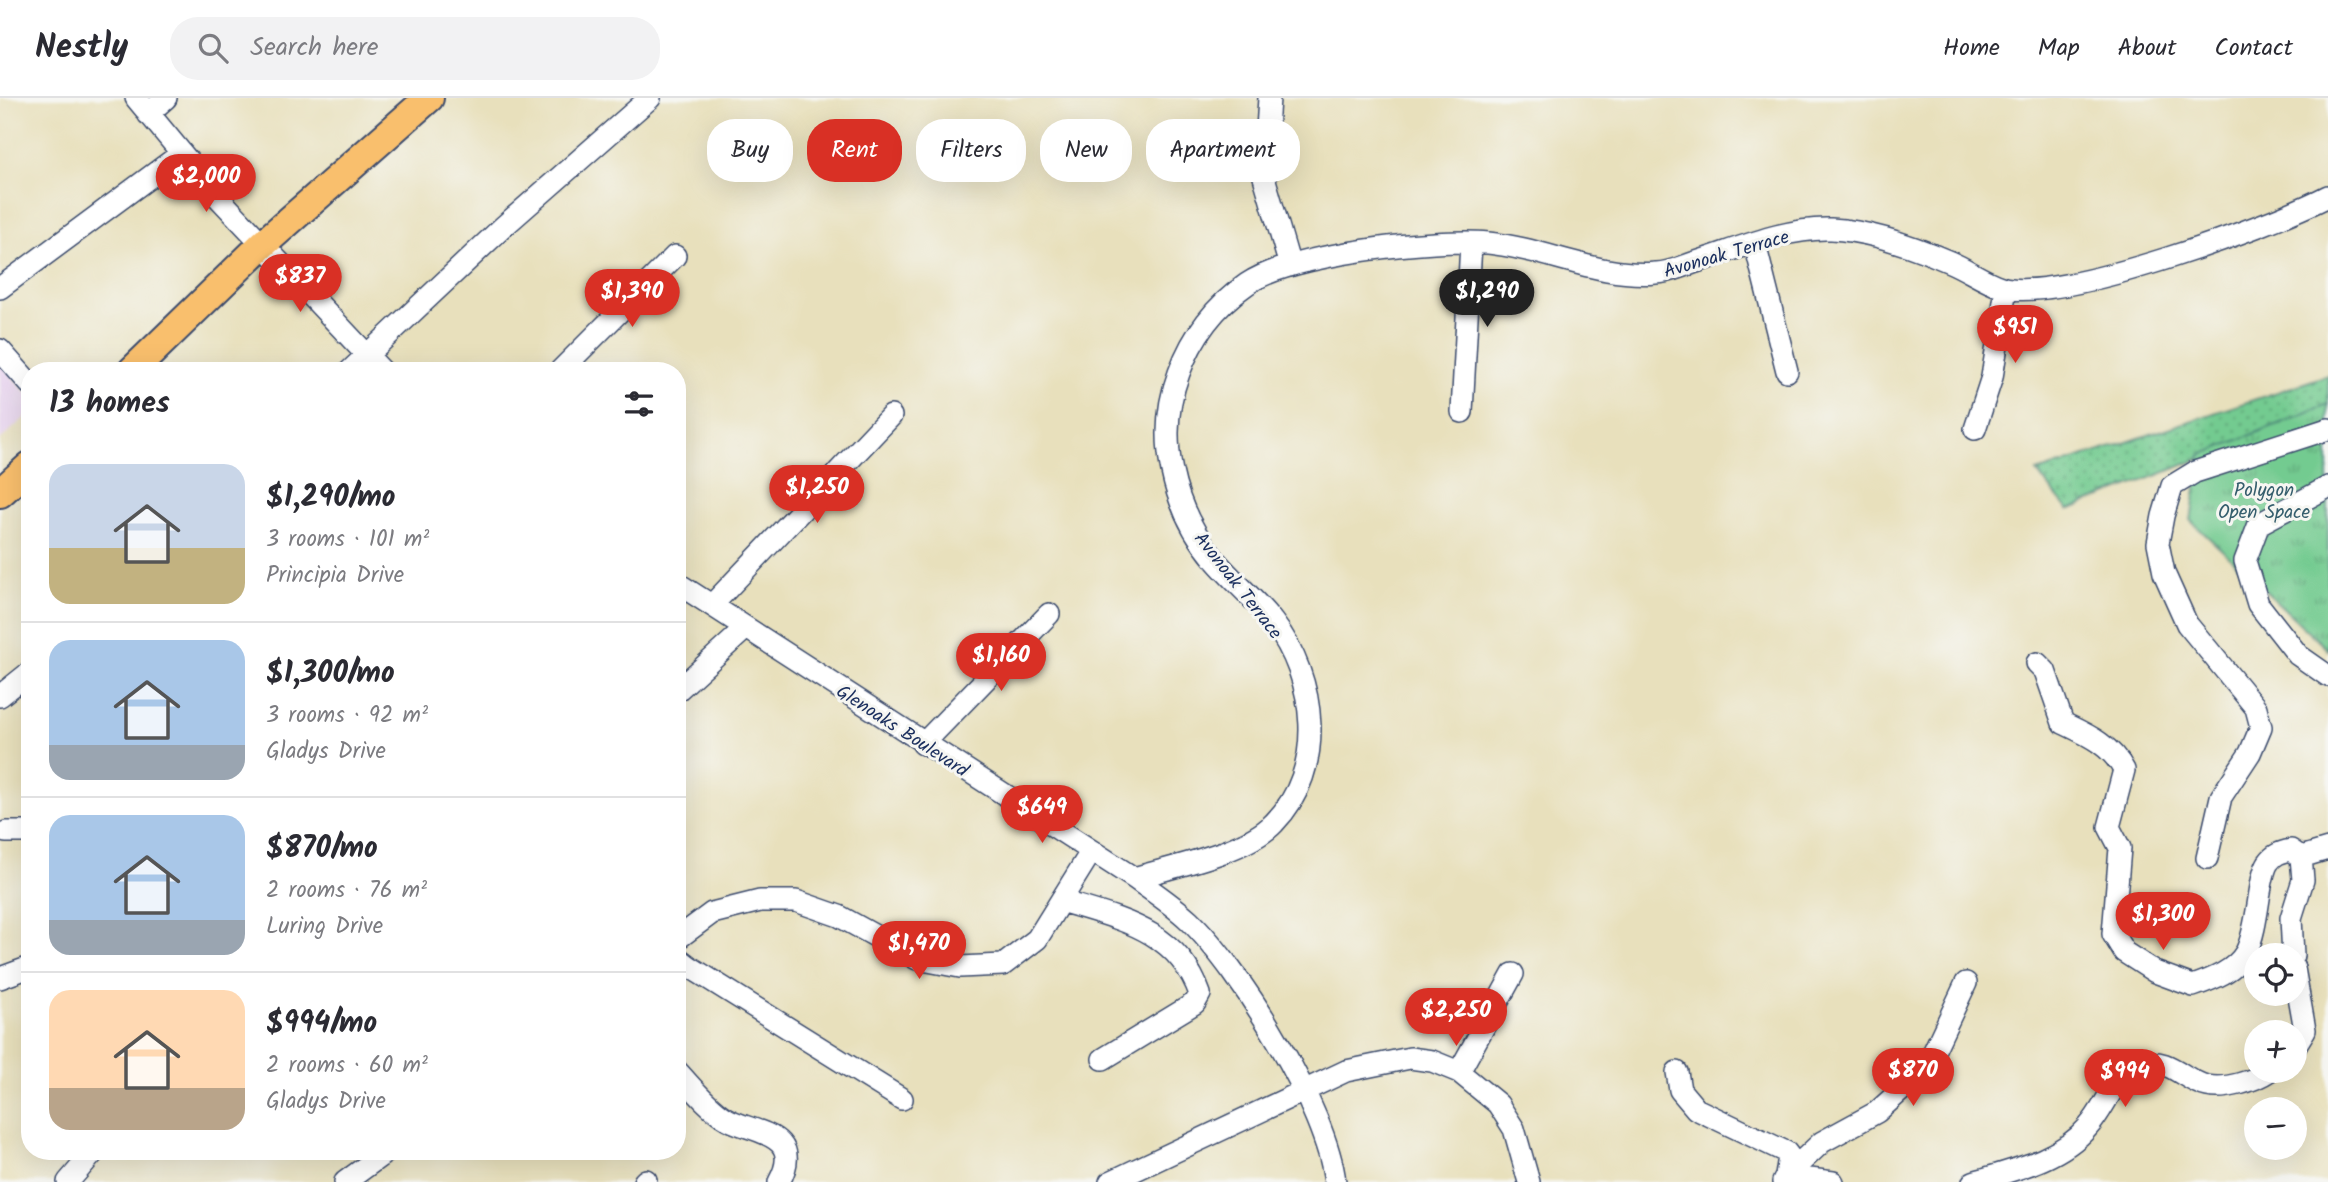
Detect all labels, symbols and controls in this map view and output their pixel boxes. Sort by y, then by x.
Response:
search box [170,17,660,80]
text: Nestly [35,22,128,75]
text: Search here [250,27,378,69]
icon: search [194,29,232,67]
text: Home [1943,29,2000,68]
text: Map [2038,29,2080,68]
text: About [2118,29,2176,68]
text: Contact [2214,29,2293,68]
chip: Buy [707,119,793,182]
chip: Rent [807,119,902,182]
chip: Filters [916,119,1026,182]
chip: New [1040,119,1132,182]
chip: Apartment [1146,119,1300,182]
pin: $2,000 [149,155,263,214]
text: $2,000 [172,159,240,195]
street label: Avonoak Terrace [1660,223,1793,287]
pin: $837 [259,254,341,314]
text: $837 [275,259,325,295]
pin: $1,390 [575,270,689,329]
pin: $1,290 [1430,270,1544,329]
text: $1,390 [601,274,663,310]
text: $1,290 [1455,274,1519,310]
pin: $951 [1974,306,2056,365]
text: $951 [1993,310,2037,346]
text: 13 homes [49,380,170,428]
icon: filters [620,385,658,423]
pin: $1,250 [760,466,874,525]
text: $1,250 [785,470,849,506]
text: $1,290/mo [266,474,395,522]
park label: Polygon Open Space [2218,476,2310,528]
icon: home [105,492,189,576]
text: 3 rooms · 101 m² [266,522,429,558]
street label: Avonoak Terrace [1186,526,1289,647]
text: Principia Drive [266,558,404,594]
pin: $1,160 [944,634,1058,693]
text: $1,160 [972,638,1030,674]
text: $1,300/mo [266,650,395,698]
icon: home [105,668,189,752]
street label: Glenoaks Boulevard [830,677,975,786]
text: 3 rooms · 92 m² [266,698,428,734]
text: Gladys Drive [266,734,386,770]
pin: $649 [1001,786,1083,845]
text: $649 [1017,790,1067,826]
text: $870/mo [266,825,378,873]
icon: home [105,843,189,927]
text: 2 rooms · 76 m² [266,873,427,909]
pin: $1,300 [2106,892,2220,952]
text: $1,300 [2132,897,2194,933]
text: Luring Drive [266,909,383,945]
pin: $1,470 [862,922,976,981]
text: $1,470 [888,926,950,962]
map controls [2244,943,2307,1160]
button: locate [2244,943,2307,1006]
pin: $2,250 [1399,988,1513,1048]
text: $2,250 [1421,993,1491,1029]
text: $994/mo [266,1000,377,1048]
icon: home [105,1018,189,1102]
button: + [2244,1020,2307,1083]
text: 2 rooms · 60 m² [266,1048,428,1084]
pin: $870 [1872,1048,1954,1108]
pin: $994 [2084,1049,2166,1109]
text: $870 [1888,1053,1938,1089]
text: $994 [2100,1054,2150,1090]
text: Gladys Drive [266,1084,386,1120]
button: − [2244,1097,2307,1160]

